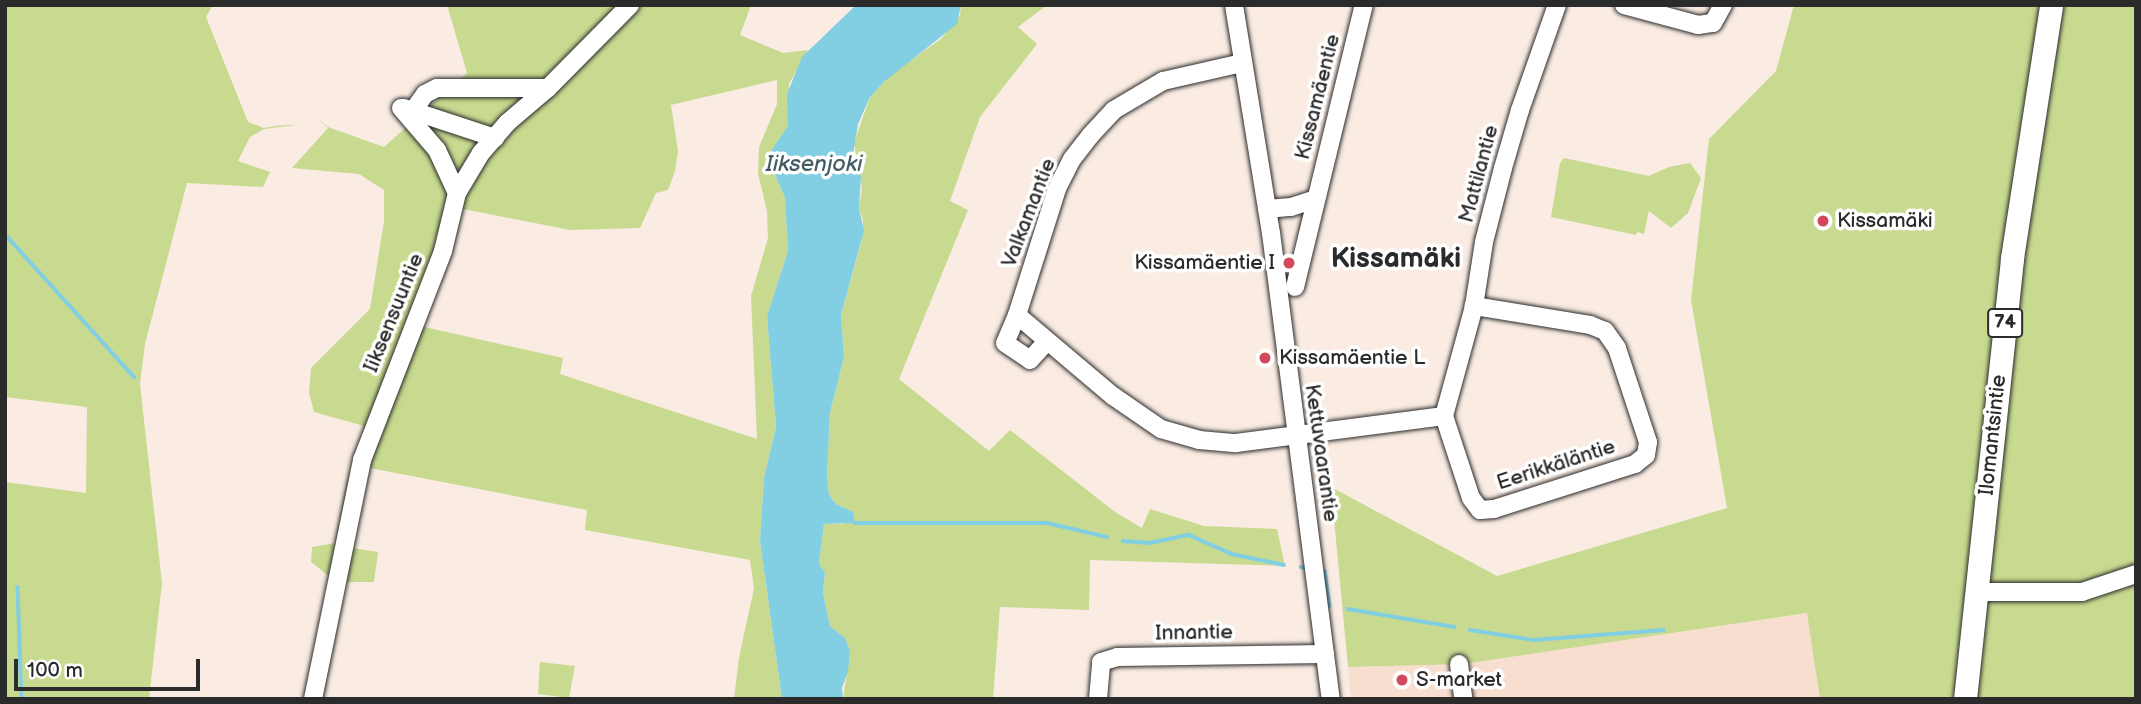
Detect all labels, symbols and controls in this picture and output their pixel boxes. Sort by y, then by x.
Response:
street label: Kissamäentie [1290,32,1346,162]
street label: Mattilantie [1454,122,1504,226]
water label: Iiksenjoki [766,150,862,178]
street label: Valkamantie [997,155,1061,271]
place label: Kissamäki [1837,208,1933,234]
marker: Kissamäki [1815,213,1831,229]
district label: Kissamäki [1331,242,1461,276]
street label: Iiksensuuntie [359,250,429,376]
place label: Kissamäentie I [1134,250,1275,276]
marker: Kissamäentie I [1281,255,1297,271]
road number: 74 [1986,308,2024,338]
place label: Kissamäentie L [1279,345,1425,371]
marker: Kissamäentie L [1257,350,1273,366]
street label: Ilomantsintie [1974,373,2012,497]
street label: Kettuvaarantie [1299,383,1343,523]
street label: Eerikkäläntie [1494,434,1618,496]
street label: Innantie [1155,620,1233,646]
scale bar [18,644,203,688]
text: 100 m [27,658,83,683]
place label: S-market [1416,667,1502,693]
marker: S-market [1394,672,1410,688]

